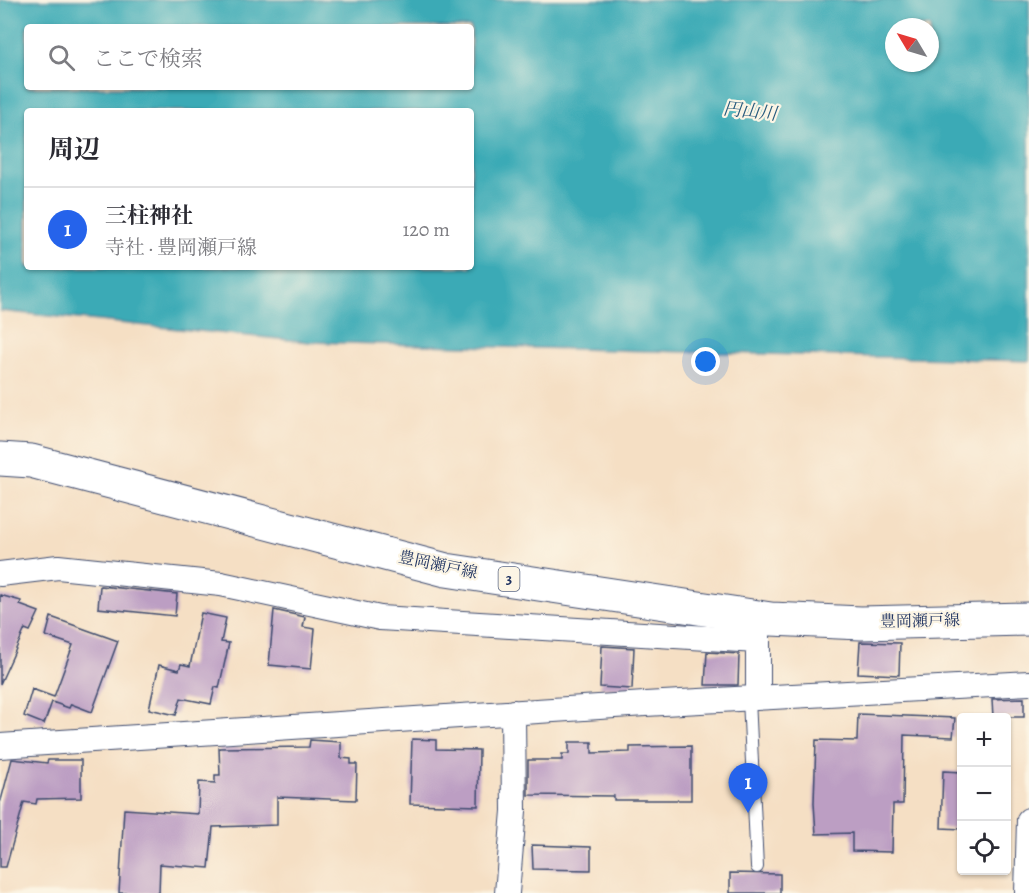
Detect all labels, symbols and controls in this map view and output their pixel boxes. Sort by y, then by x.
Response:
north arrow [885,18,939,72]
search box [24,24,474,90]
icon: search [45,41,78,74]
text: ここで検索 [93,44,203,74]
water label: 円山川 [722,96,780,126]
text: 周辺 [48,132,100,167]
text: 三柱神社 [105,201,193,231]
text: 1 [64,216,71,243]
text: 120 m [402,216,450,243]
text: 寺社 · 豊岡瀬戸線 [105,234,257,261]
your location [691,347,720,376]
street label: 豊岡瀬戸線 [397,546,479,584]
road number: 3 [498,567,520,591]
street label: 豊岡瀬戸線 [880,609,960,633]
map controls [957,713,1011,875]
button: + [957,713,1011,767]
pin: 1 [728,764,768,813]
button: − [957,767,1011,821]
button: locate [957,821,1011,875]

